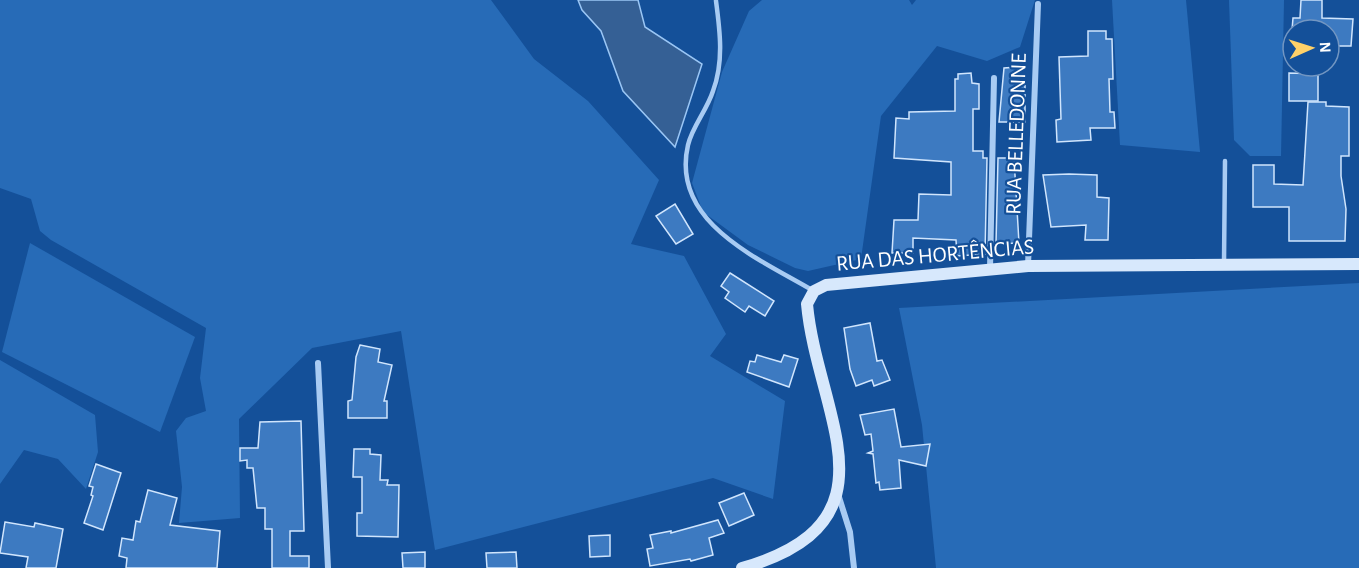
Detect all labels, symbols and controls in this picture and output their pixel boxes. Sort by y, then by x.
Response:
north arrow [1281,18,1341,78]
text: N [1317,41,1333,53]
street label: RUA BELLEDONNE [1002,52,1030,215]
street label: RUA DAS HORTÊNCIAS [835,234,1035,275]

